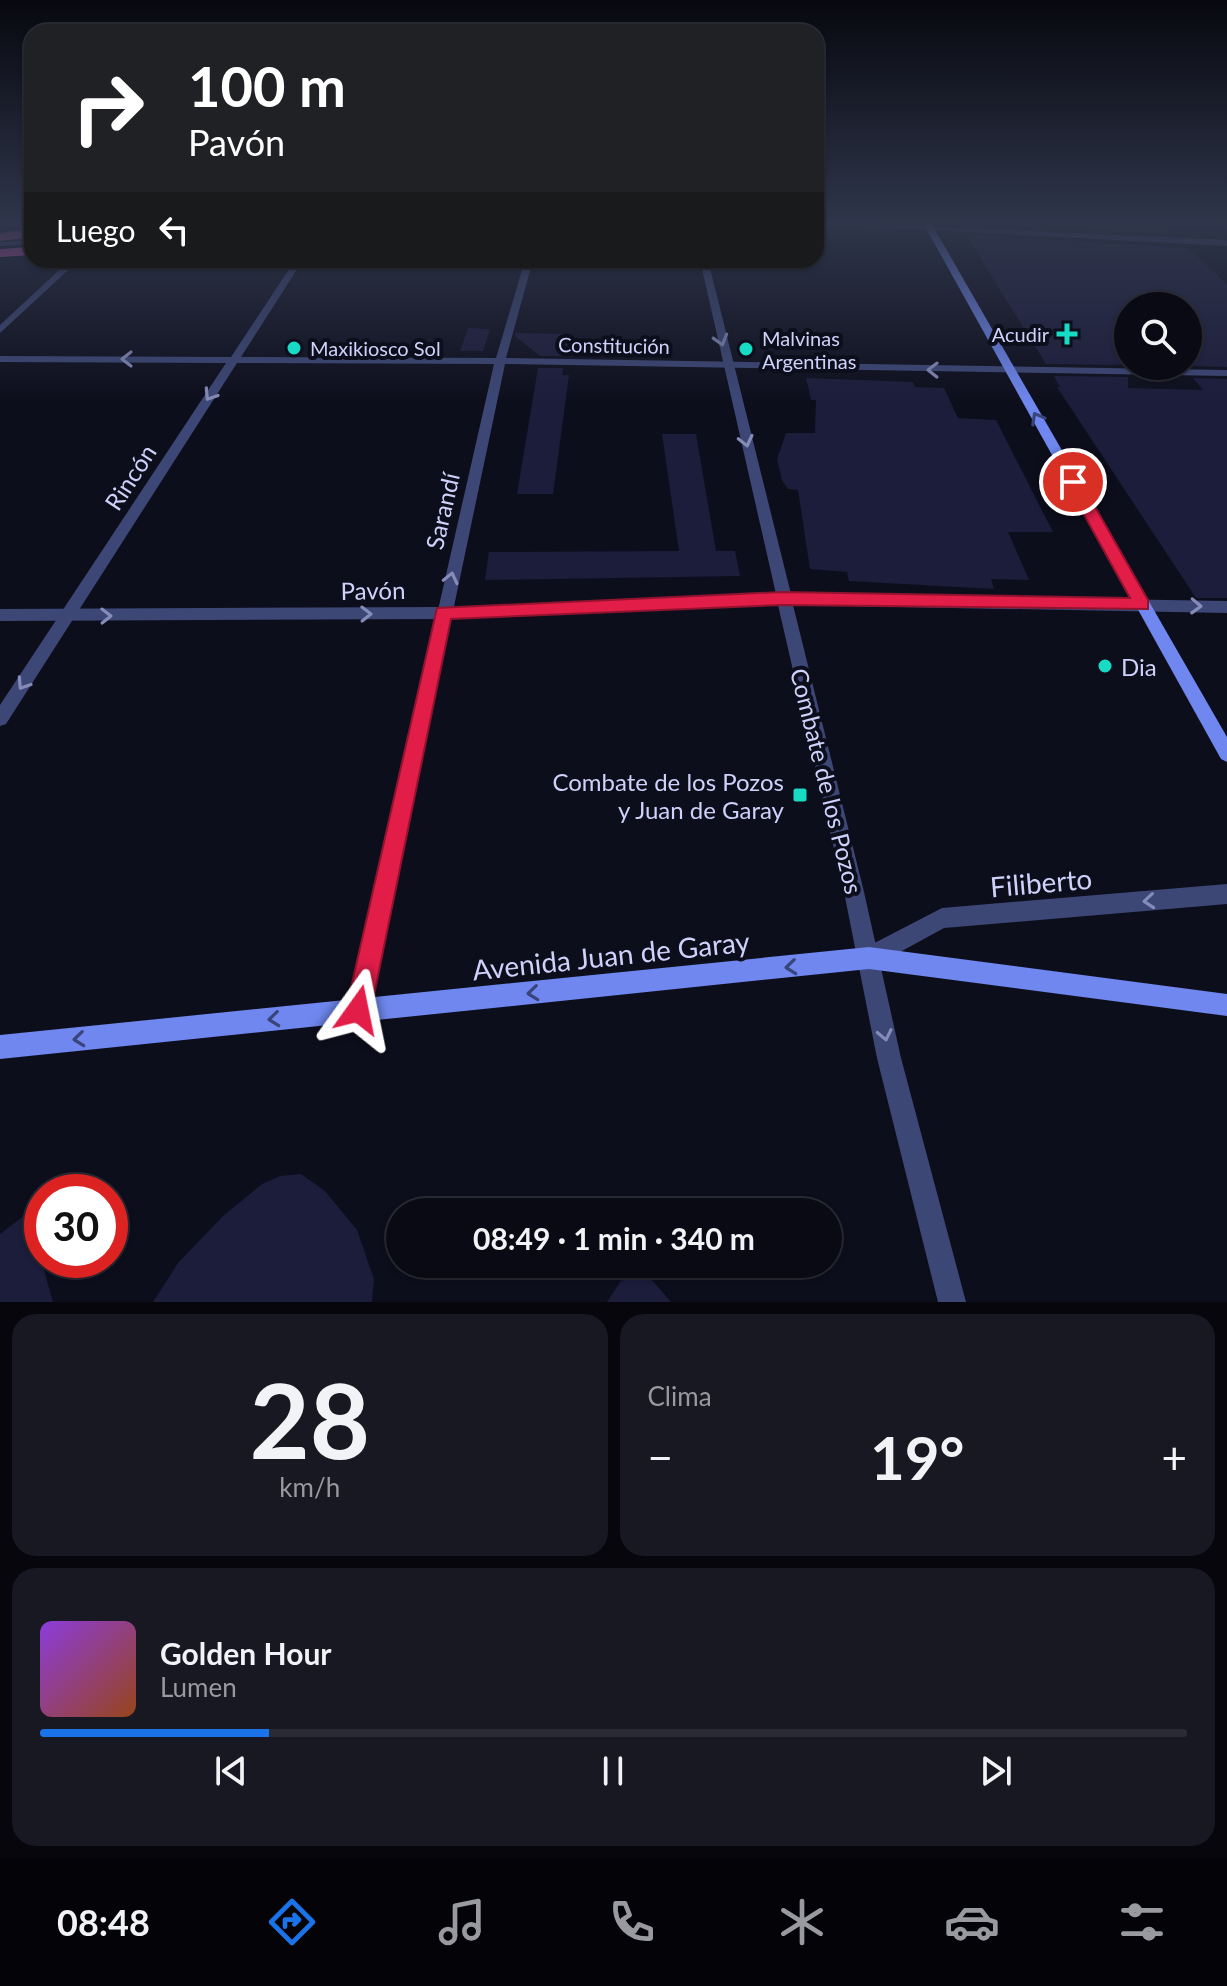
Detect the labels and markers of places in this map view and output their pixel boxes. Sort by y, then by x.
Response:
place label: Acudir [992,322,1050,346]
marker: Acudir [1056,323,1078,345]
place label: Malvinas Argentinas [762,326,856,373]
place label: Maxikiosco Sol [310,336,441,360]
marker: Maxikiosco Sol [285,339,303,357]
marker: Malvinas Argentinas [737,340,755,358]
pin [1039,448,1107,516]
place label: Dia [1121,652,1157,681]
marker: Dia [1096,657,1114,675]
place label: Combate de los Pozos y Juan de Garay [552,767,785,824]
marker: Combate de los Pozos y Juan de Garay [791,786,809,804]

